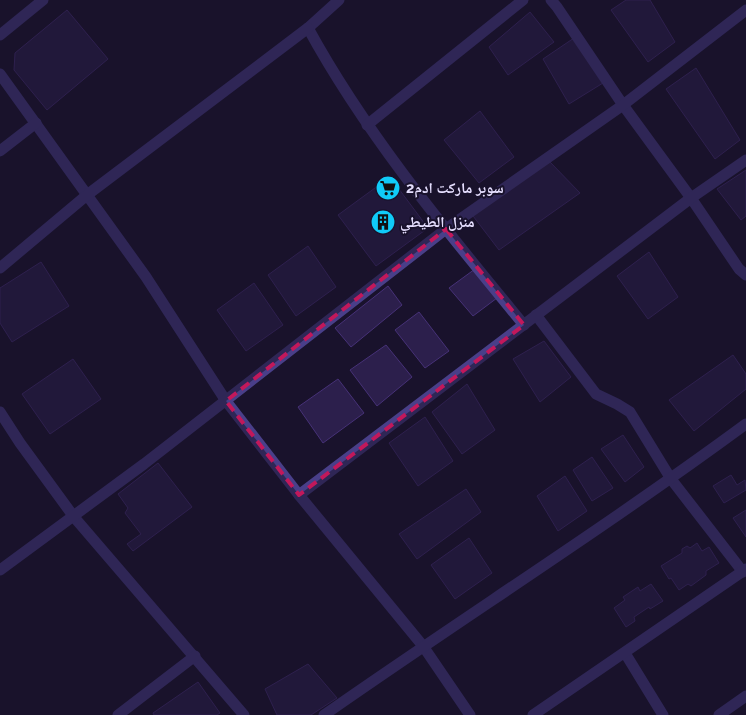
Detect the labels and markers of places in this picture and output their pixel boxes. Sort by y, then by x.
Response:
supermarket icon: سوبر ماركت ادم2 [375,175,401,201]
place label: سوبر ماركت ادم2 [406,179,504,198]
building icon: منزل الطيطي [370,209,396,235]
place label: منزل الطيطي [400,213,475,234]

